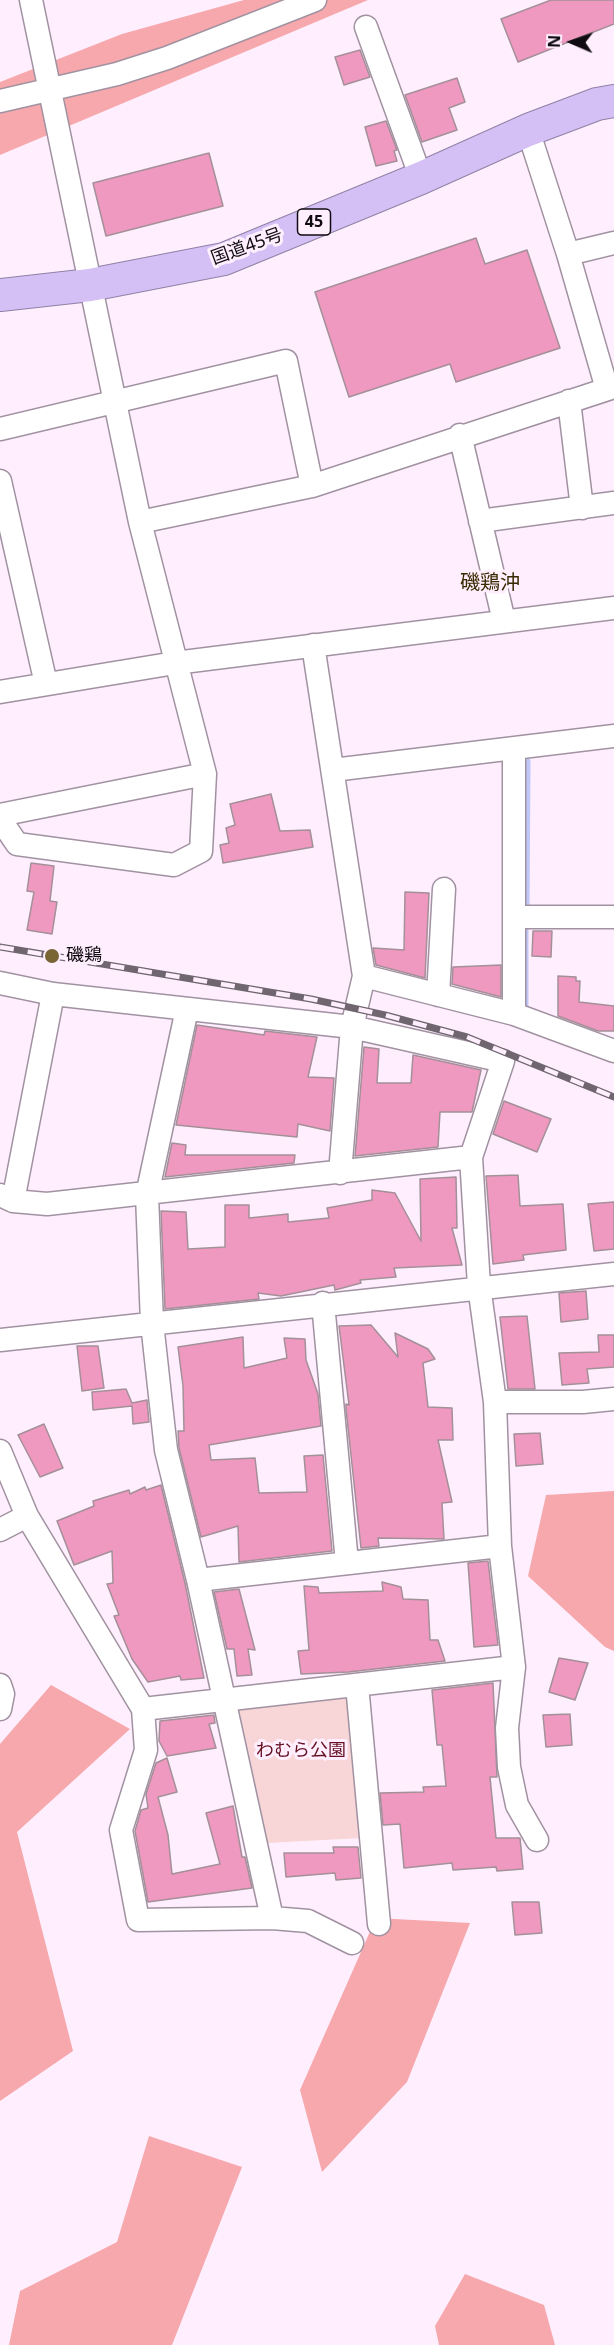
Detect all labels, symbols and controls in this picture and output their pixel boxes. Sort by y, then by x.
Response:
north arrow [542,12,602,72]
text: N [543,34,565,48]
road number: 45 [298,209,330,235]
street label: 国道45号 [208,224,286,270]
district label: 磯鶏沖 [460,571,520,595]
place label: 磯鶏 [66,945,102,967]
marker: 磯鶏 [43,947,61,965]
park label: わむら公園 [256,1740,346,1762]

